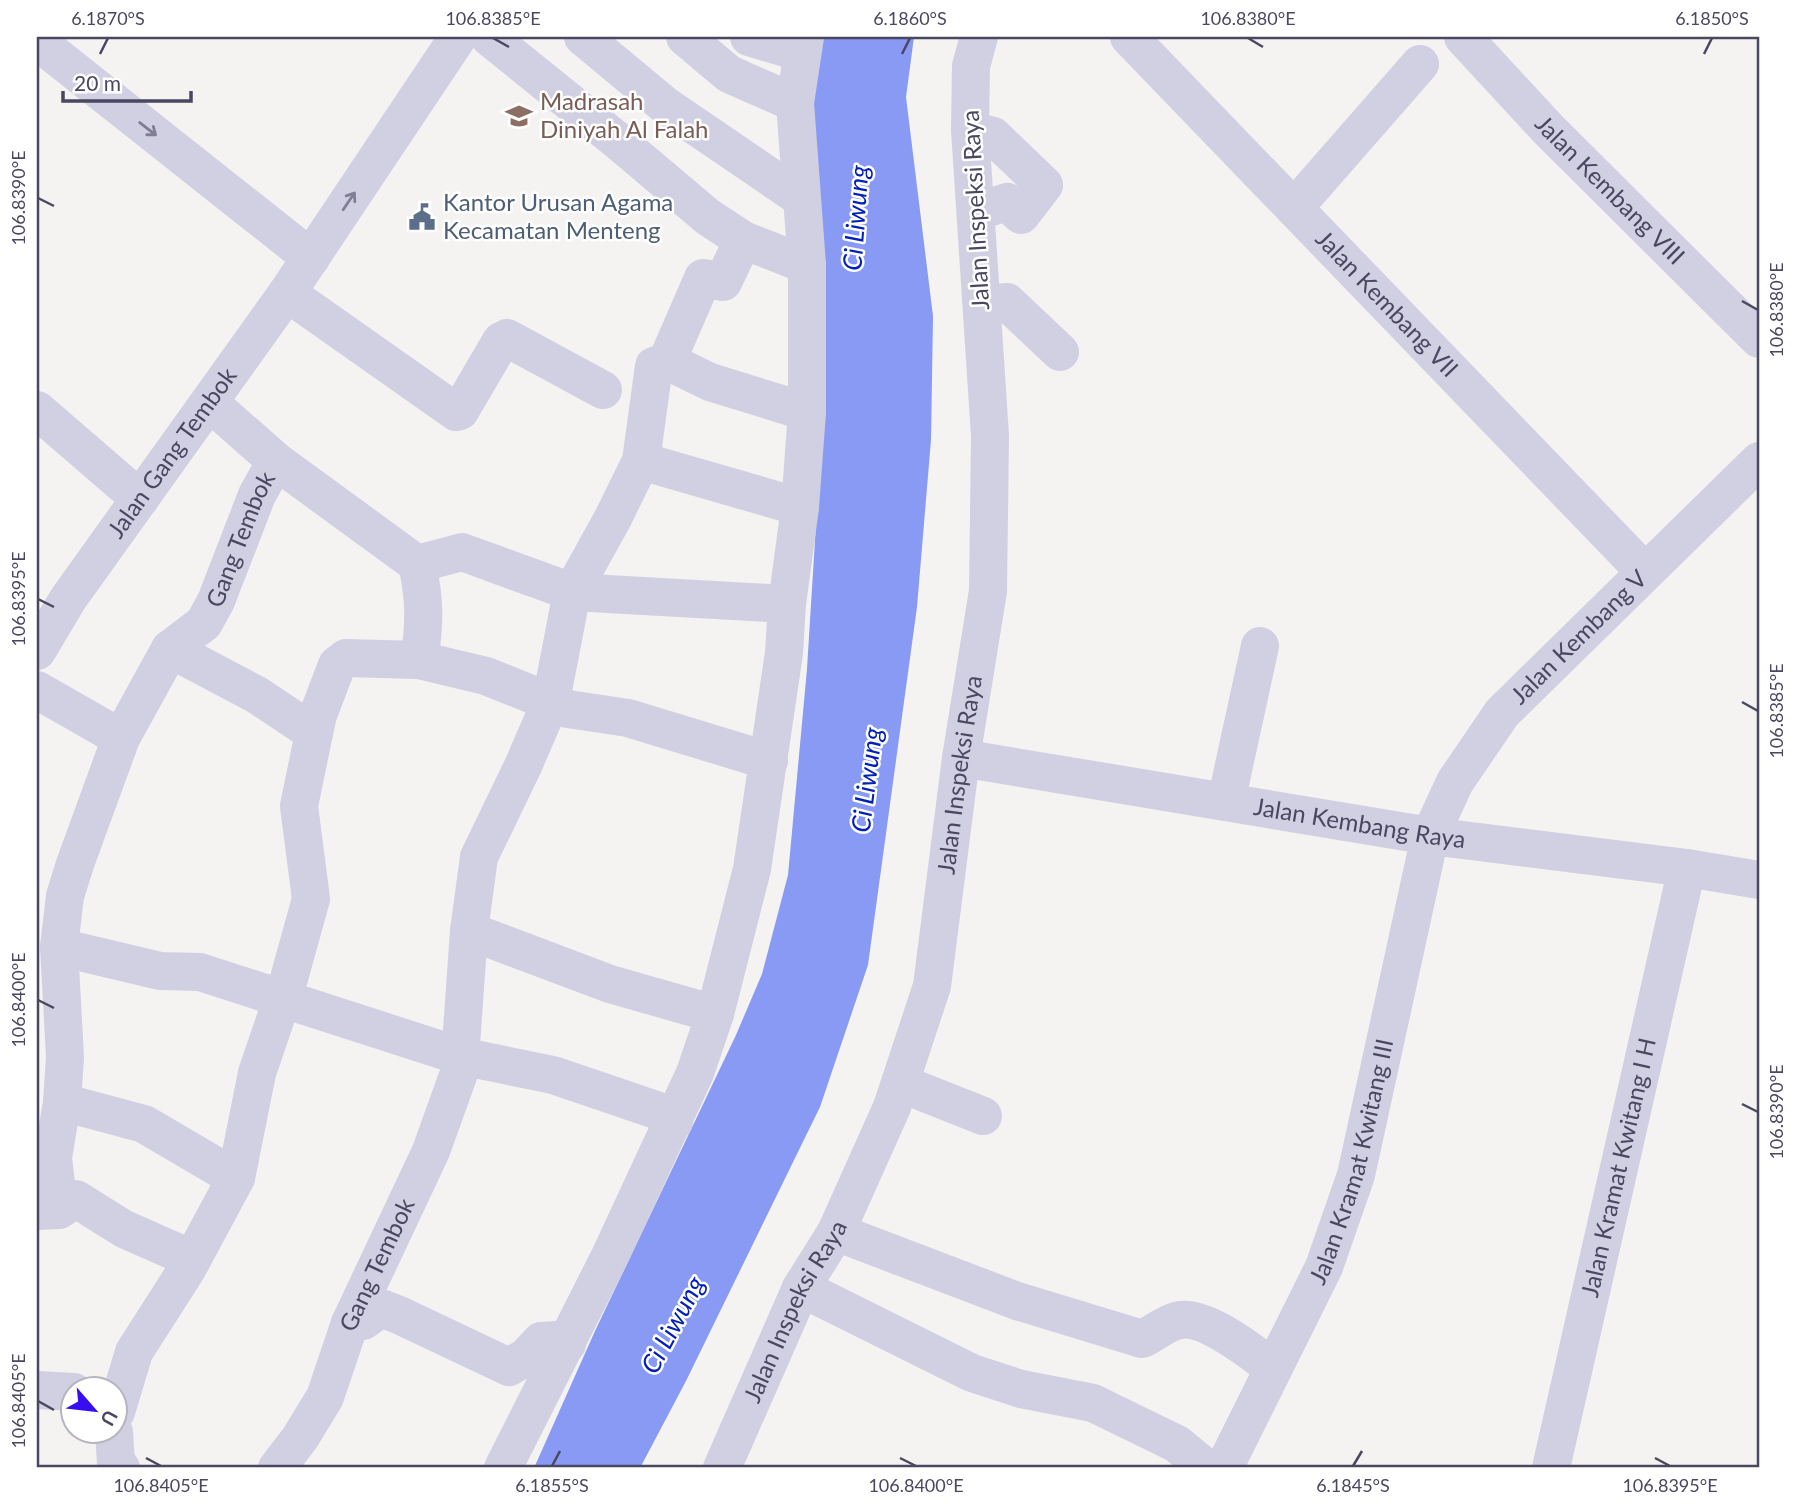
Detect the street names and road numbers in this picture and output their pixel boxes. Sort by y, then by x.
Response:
street label: Jalan Inspeksi Raya [955,109,994,311]
street label: Jalan Kembang VIII [1530,109,1691,270]
street label: Jalan Kembang VII [1310,224,1465,382]
street label: Jalan Gang Tembok [102,363,244,545]
street label: Gang Tembok [198,467,284,611]
street label: Jalan Kembang V [1504,563,1653,709]
street label: Jalan Inspeksi Raya [930,673,987,876]
street label: Jalan Kembang Raya [1252,791,1467,853]
street label: Jalan Kramat Kwitang I H [1574,1035,1661,1300]
street label: Jalan Kramat Kwitang III [1302,1036,1398,1288]
street label: Gang Tembok [332,1193,420,1336]
street label: Jalan Inspeksi Raya [737,1216,852,1407]

